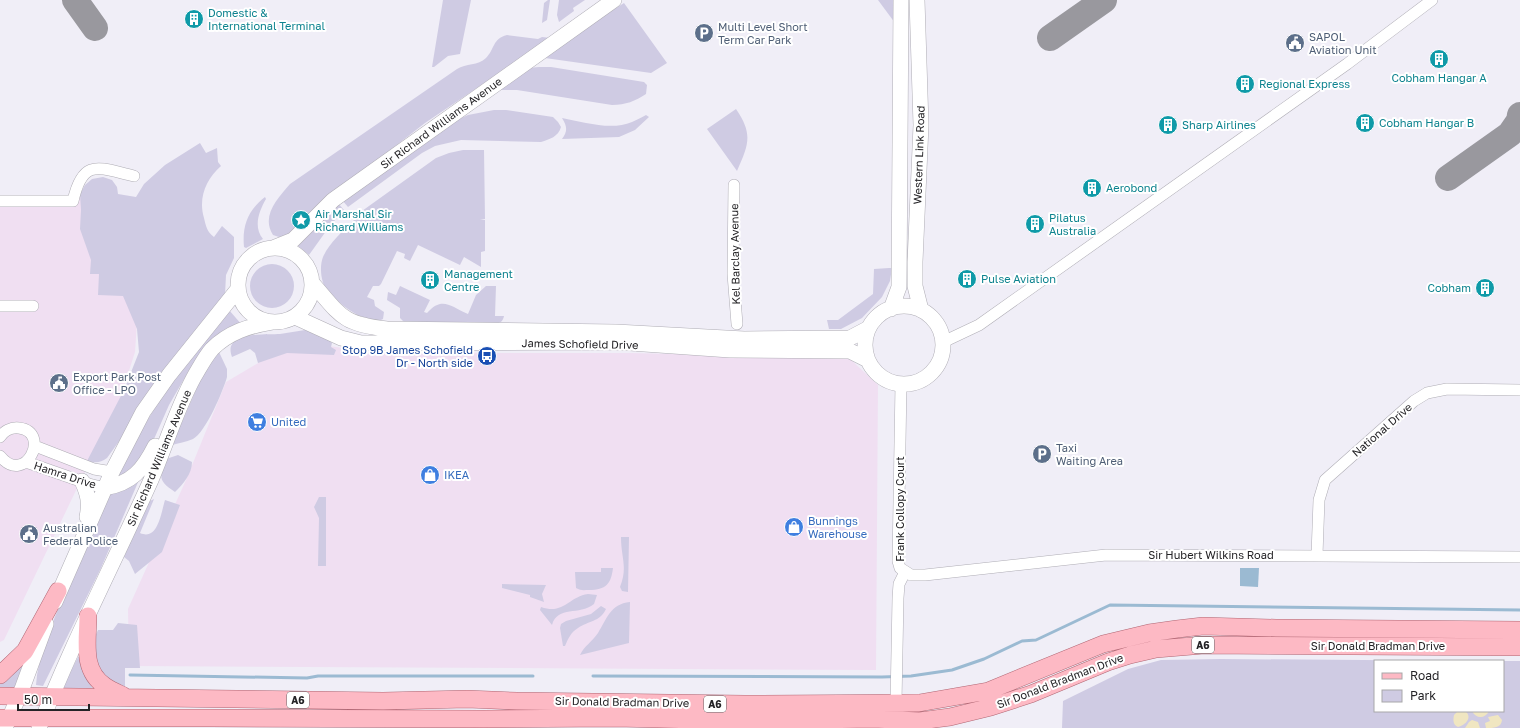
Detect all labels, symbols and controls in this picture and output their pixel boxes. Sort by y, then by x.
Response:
place label: Domestic & International Terminal [208,6,325,32]
building icon: Domestic & International Terminal [183,8,205,30]
place label: Multi Level Short Term Car Park [718,20,808,46]
parking icon: Multi Level Short Term Car Park [693,22,715,44]
place label: SAPOL Aviation Unit [1309,30,1377,56]
public building icon: SAPOL Aviation Unit [1284,32,1306,54]
building icon: Cobham Hangar A [1428,48,1450,70]
place label: Cobham Hangar A [1391,71,1487,84]
building icon: Regional Express [1234,73,1256,95]
street label: Sir Richard Williams Avenue [377,74,504,171]
place label: Regional Express [1259,77,1350,90]
street label: Western Link Road [910,105,927,205]
building icon: Cobham Hangar B [1354,112,1376,134]
building icon: Sharp Airlines [1157,114,1179,136]
place label: Cobham Hangar B [1379,116,1474,129]
place label: Sharp Airlines [1182,118,1256,131]
building icon: Aerobond [1081,177,1103,199]
place label: Aerobond [1106,181,1157,194]
street label: Kel Barclay Avenue [727,203,742,305]
place label: Air Marshal Sir Richard Williams [315,207,404,233]
place icon: Air Marshal Sir Richard Williams [290,209,312,231]
place label: Pilatus Australia [1049,211,1096,237]
building icon: Pilatus Australia [1024,213,1046,235]
place label: Management Centre [444,267,513,293]
building icon: Pulse Aviation [956,268,978,290]
building icon: Management Centre [419,269,441,291]
place label: Pulse Aviation [981,272,1056,285]
building icon: Cobham [1474,277,1496,299]
place label: Cobham [1427,281,1471,294]
street label: James Schofield Drive [521,336,639,351]
place label: Stop 9B James Schofield Dr - North side [342,343,473,369]
bus stop icon: Stop 9B James Schofield Dr - North side [476,345,498,367]
place label: Export Park Post Office - LPO [73,370,161,396]
public building icon: Export Park Post Office - LPO [48,372,70,394]
street label: Sir Richard Williams Avenue [124,388,193,528]
street label: National Drive [1349,400,1414,459]
supermarket icon: United [246,411,268,433]
place label: United [271,415,306,428]
place label: Taxi Waiting Area [1056,441,1123,467]
parking icon: Taxi Waiting Area [1031,443,1053,465]
street label: Frank Collopy Court [893,456,906,562]
street label: Hamra Drive [32,458,98,491]
shop icon: IKEA [419,464,441,486]
place label: IKEA [444,468,470,481]
place label: Bunnings Warehouse [808,514,867,540]
shop icon: Bunnings Warehouse [783,516,805,538]
place label: Australian Federal Police [43,521,118,547]
public building icon: Australian Federal Police [18,523,40,545]
street label: Sir Hubert Wilkins Road [1148,548,1274,561]
road number: A6 [1192,637,1214,653]
street label: Sir Donald Bradman Drive [1311,639,1445,652]
street label: Sir Donald Bradman Drive [995,650,1125,711]
legend [1374,660,1504,712]
text: Road [1410,668,1439,683]
scale bar [18,686,89,712]
text: Park [1410,688,1436,703]
text: 50 m [24,692,52,707]
road number: A6 [287,692,309,708]
street label: Sir Donald Bradman Drive [555,694,689,709]
road number: A6 [704,696,726,712]

